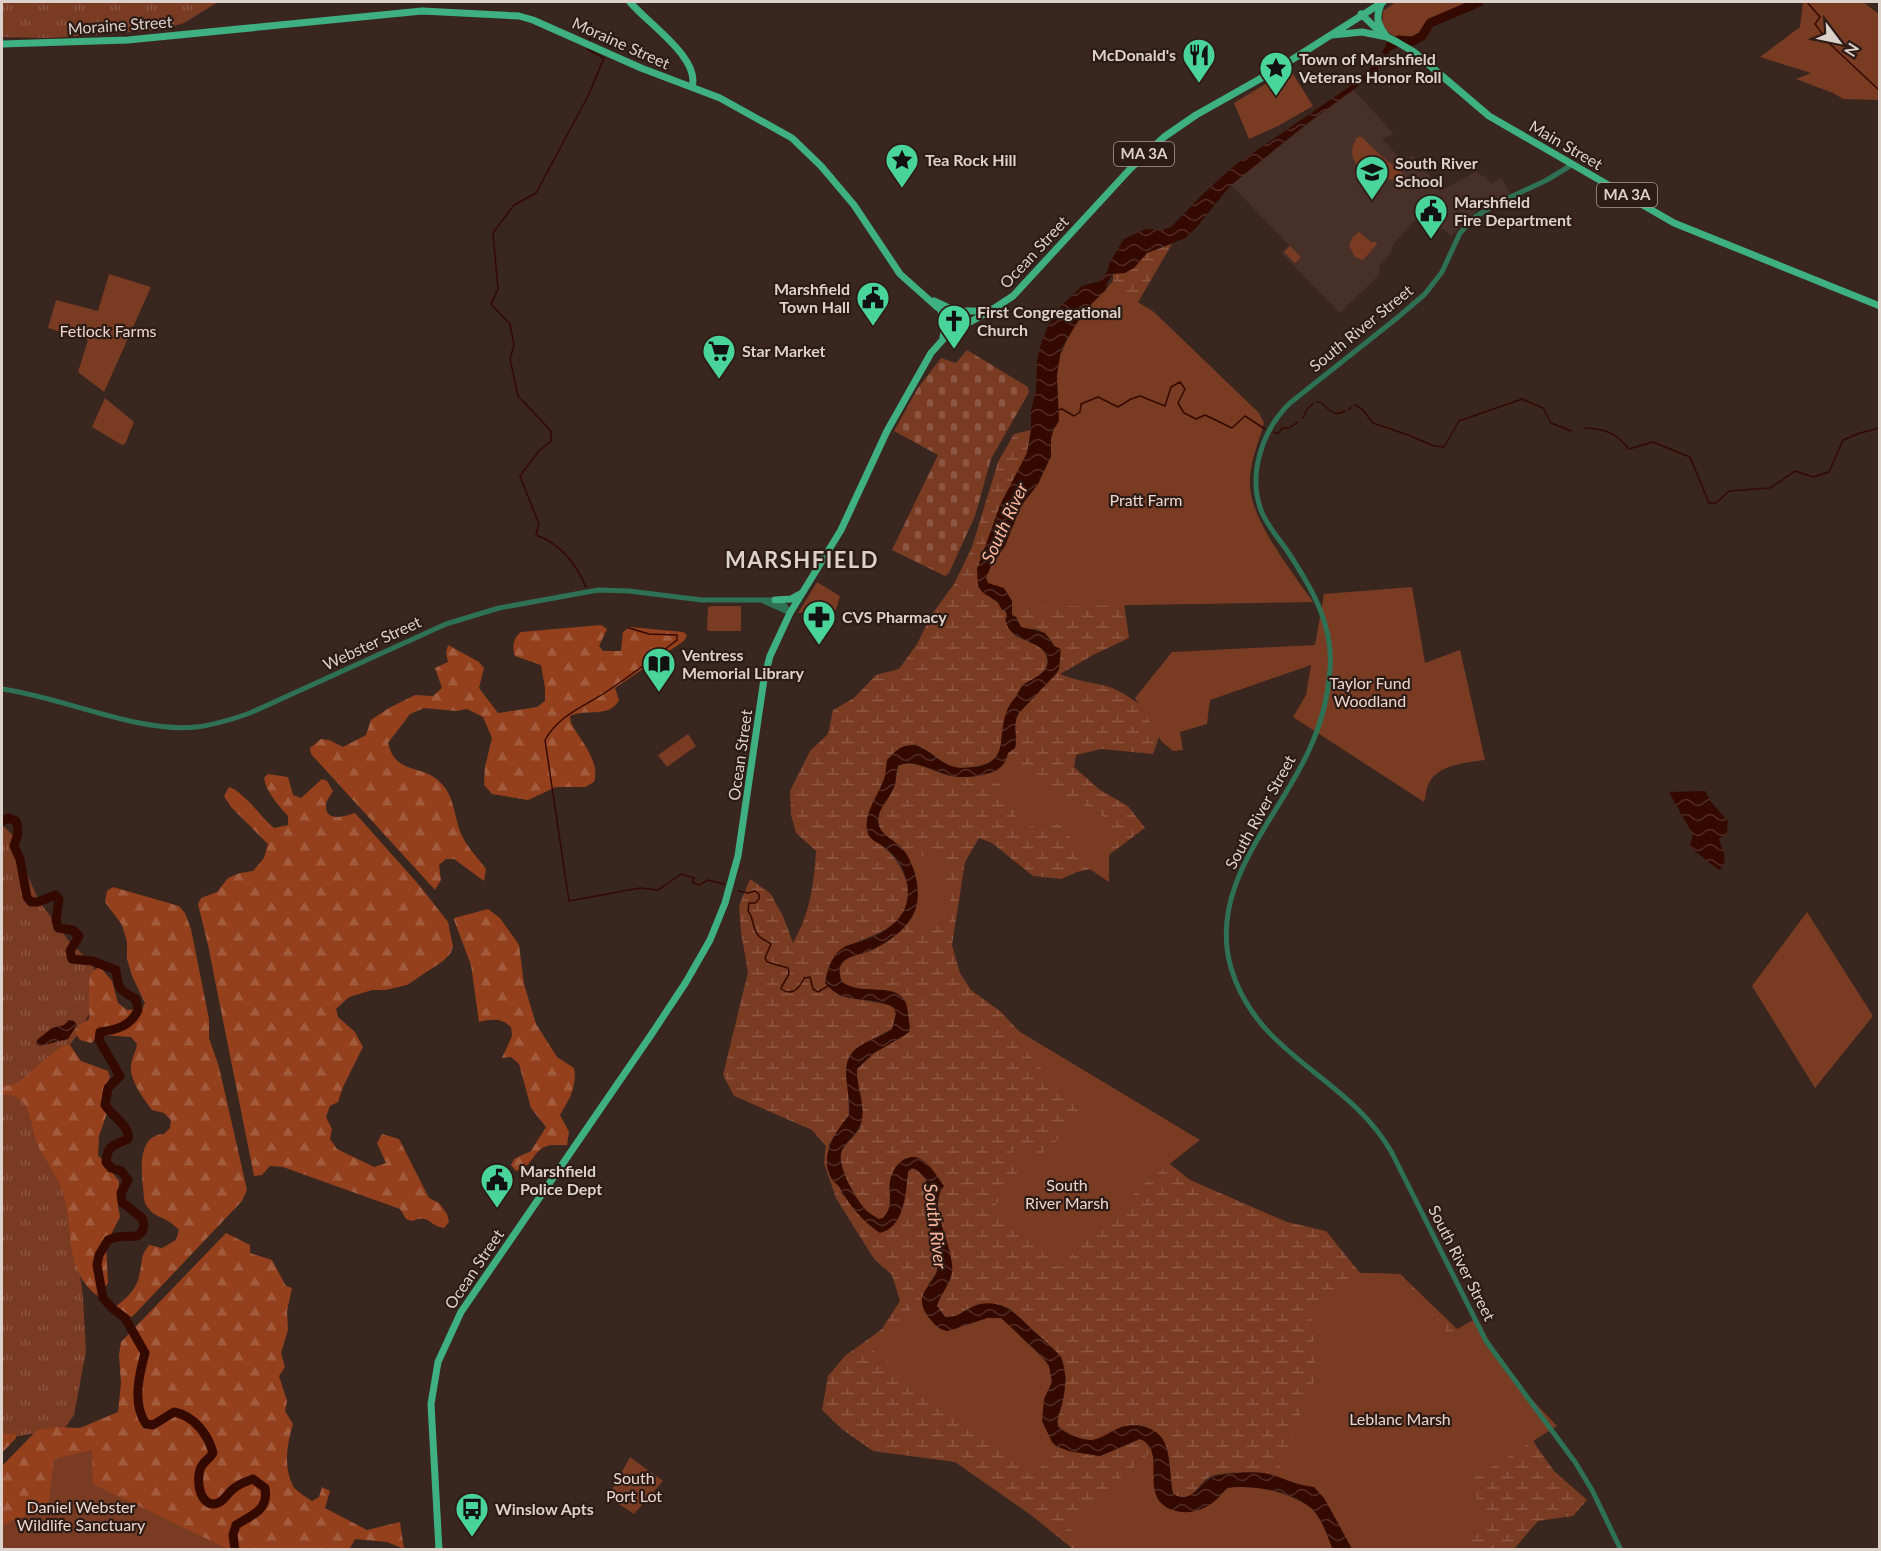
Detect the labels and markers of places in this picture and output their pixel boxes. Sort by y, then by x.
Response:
restaurant icon: McDonald's [1181,37,1217,84]
place label: McDonald's [1092,45,1176,64]
place label: Town of Marshfield Veterans Honor Roll [1298,49,1442,86]
place icon: Town of Marshfield Veterans Honor Roll [1258,50,1294,97]
place icon: Tea Rock Hill [884,142,920,189]
place label: Tea Rock Hill [925,150,1017,169]
place label: South River School [1395,153,1478,190]
school or university icon: South River School [1354,154,1390,201]
place label: Marshfield Fire Department [1454,192,1572,229]
public building icon: Marshfield Fire Department [1413,193,1449,240]
place label: Marshfield Town Hall [774,279,850,316]
public building icon: Marshfield Town Hall [855,280,891,327]
place label: First Congregational Church [977,302,1121,339]
church icon: First Congregational Church [936,303,972,350]
supermarket icon: Star Market [701,333,737,380]
place label: Star Market [742,341,826,360]
pharmacy icon: CVS Pharmacy [801,599,837,646]
place label: CVS Pharmacy [842,607,947,626]
place label: Ventress Memorial Library [681,645,804,682]
library icon: Ventress Memorial Library [641,646,677,693]
place label: Marshfield Police Dept [520,1161,602,1198]
public building icon: Marshfield Police Dept [479,1162,515,1209]
bus stop icon: Winslow Apts [454,1491,490,1538]
place label: Winslow Apts [495,1499,594,1518]

